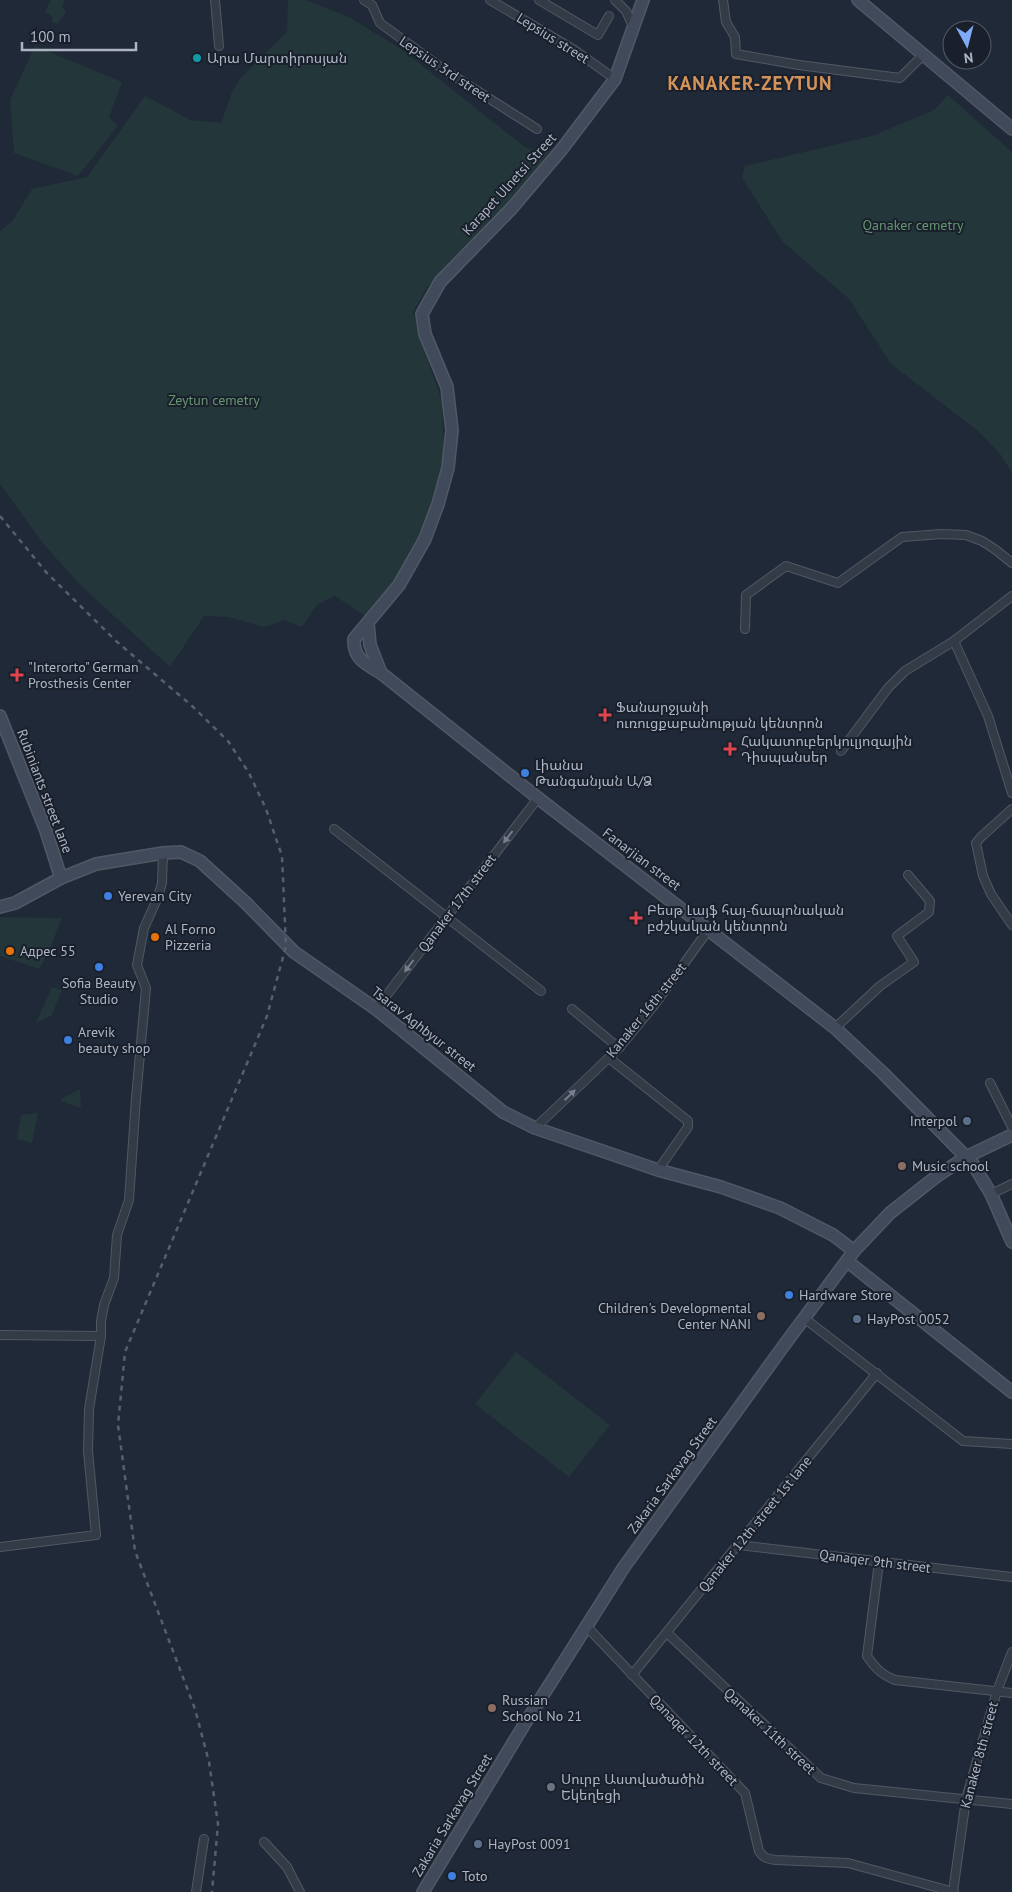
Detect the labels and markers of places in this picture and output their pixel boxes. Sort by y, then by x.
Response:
place label: Արա Մարտիրոսյան [207,49,347,67]
marker: Արա Մարտիրոսյան [191,52,203,64]
place label: "Interorto" German Prosthesis Center [28,658,139,692]
marker: "Interorto" German Prosthesis Center [10,668,24,682]
place label: Ֆանարջյանի ուռուցքաբանության կենտրոն [616,698,823,732]
marker: Ֆանարջյանի ուռուցքաբանության կենտրոն [598,708,612,722]
place label: Հակատուբերկուլյոզային Դիսպանսեր [741,732,912,766]
marker: Հակատուբերկուլյոզային Դիսպանսեր [723,742,737,756]
place label: Լիանա Թանգանյան Ա/Ձ [535,756,652,790]
marker: Լիանա Թանգանյան Ա/Ձ [519,767,531,779]
place label: Yerevan City [118,887,192,905]
marker: Yerevan City [102,890,114,902]
place label: Բեսթ Լայֆ հայ-ճապոնական բժշկական կենտրոն [647,901,844,935]
marker: Բեսթ Լայֆ հայ-ճապոնական բժշկական կենտրոն [629,911,643,925]
place label: Al Forno Pizzeria [165,920,216,954]
marker: Al Forno Pizzeria [149,931,161,943]
place label: Адрес 55 [20,942,76,960]
marker: Адрес 55 [4,945,16,957]
marker: Sofia Beauty Studio [93,961,105,973]
place label: Sofia Beauty Studio [62,974,137,1008]
place label: Arevik beauty shop [78,1023,150,1057]
marker: Arevik beauty shop [62,1034,74,1046]
place label: Interpol [910,1112,957,1130]
marker: Interpol [961,1115,973,1127]
place label: Music school [912,1157,989,1175]
marker: Music school [896,1160,908,1172]
place label: Hardware Store [799,1286,892,1304]
marker: Hardware Store [783,1289,795,1301]
place label: Children's Developmental Center NANI [598,1299,751,1333]
marker: Children's Developmental Center NANI [755,1310,767,1322]
place label: HayPost 0052 [867,1310,950,1328]
marker: HayPost 0052 [851,1313,863,1325]
place label: Russian School No 21 [502,1691,582,1725]
marker: Russian School No 21 [486,1702,498,1714]
place label: Սուրբ Աստվածածին Եկեղեցի [561,1770,705,1804]
marker: Սուրբ Աստվածածին Եկեղեցի [545,1781,557,1793]
place label: HayPost 0091 [488,1835,571,1853]
marker: HayPost 0091 [472,1838,484,1850]
place label: Toto [462,1867,488,1885]
marker: Toto [446,1870,458,1882]

